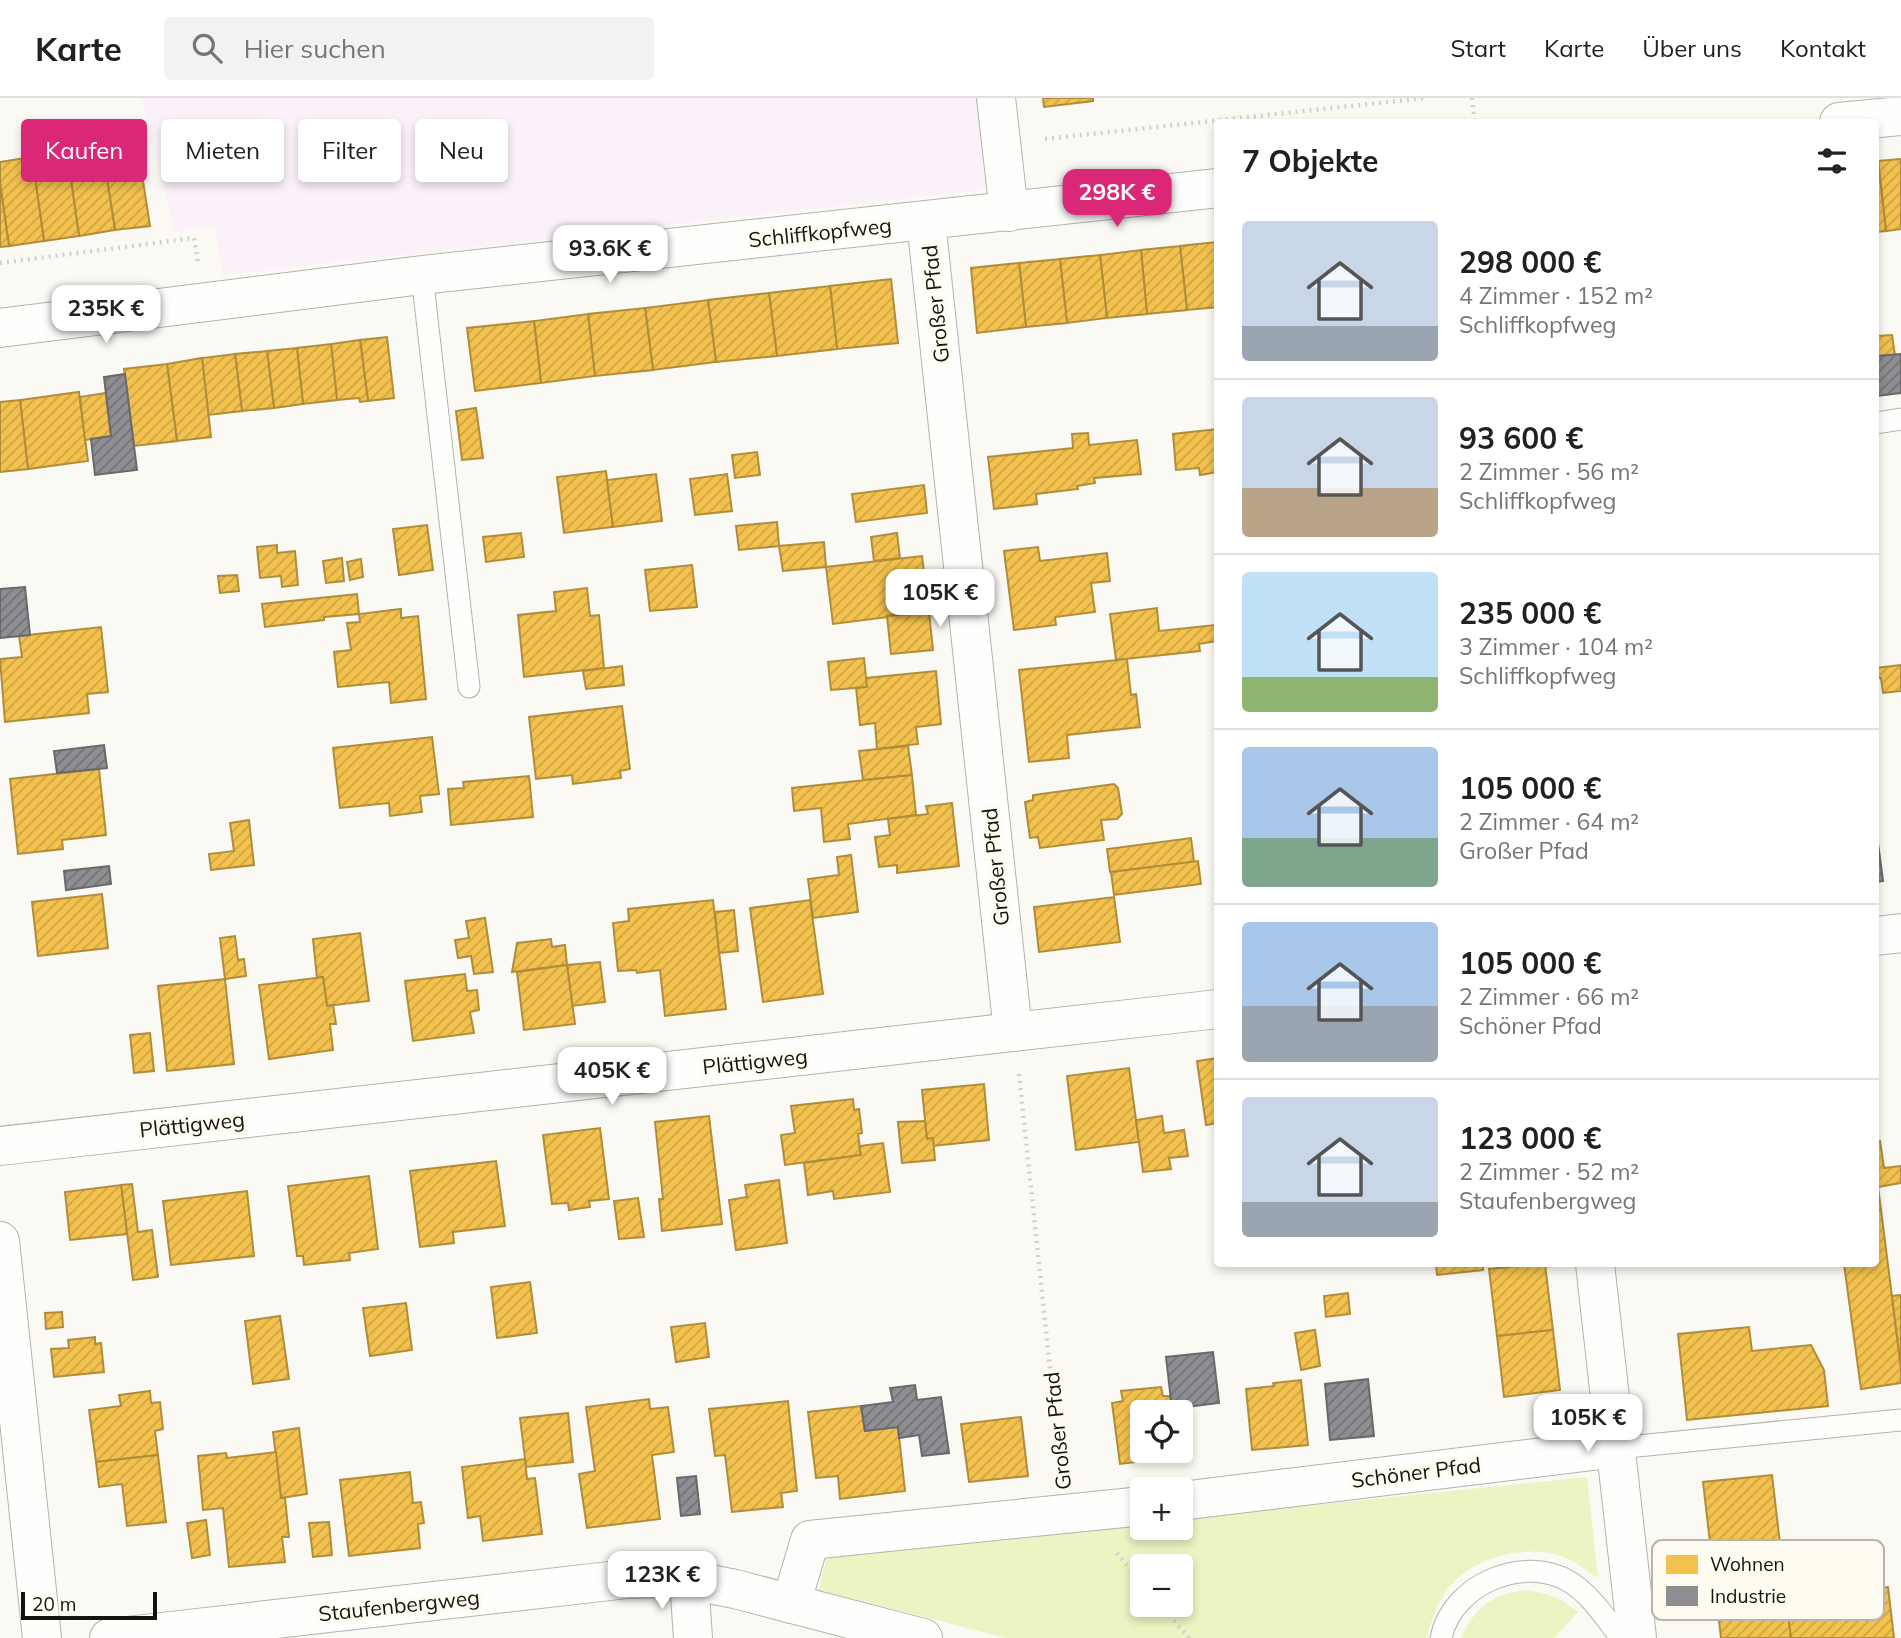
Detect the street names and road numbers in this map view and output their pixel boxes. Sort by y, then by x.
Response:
street label: Schliffkopfweg [747,212,893,252]
street label: Großer Pfad [916,244,954,364]
street label: Großer Pfad [976,807,1014,927]
street label: Plättigweg [701,1043,809,1079]
street label: Plättigweg [138,1106,246,1142]
street label: Großer Pfad [1038,1371,1076,1491]
street label: Schöner Pfad [1350,1451,1482,1493]
street label: Staufenbergweg [317,1584,481,1626]

